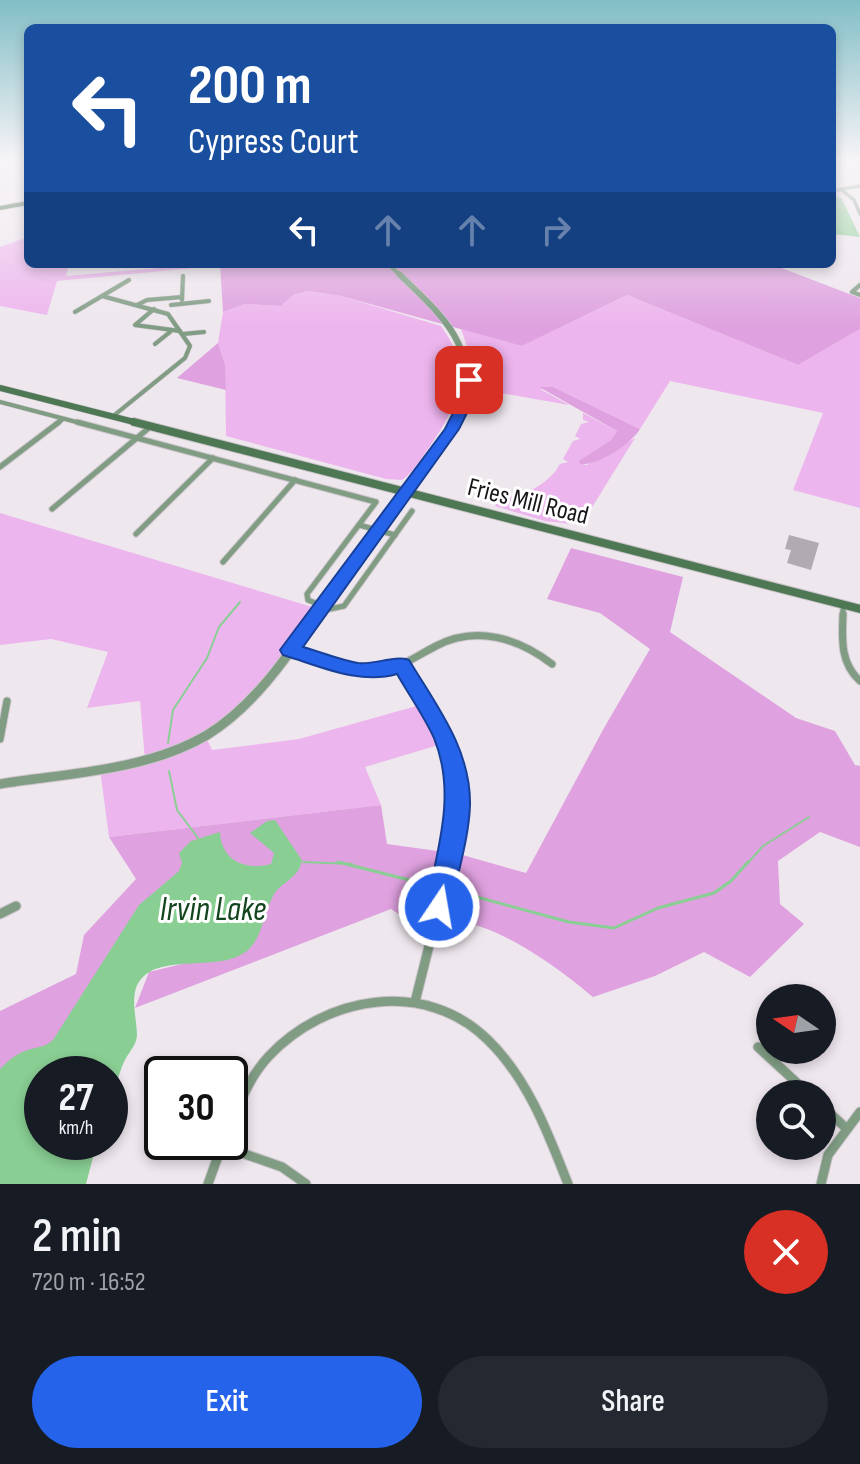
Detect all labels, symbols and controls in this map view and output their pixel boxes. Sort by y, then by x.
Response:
text: 200 m [188,53,312,120]
icon: left [56,56,160,160]
text: Cypress Court [188,121,358,164]
icon: left [282,208,326,252]
icon: ahead [366,208,410,252]
icon: ahead [450,208,494,252]
icon: right [534,208,578,252]
pin [435,346,503,414]
icon: arrive [447,358,491,402]
street label: Fries Mill Road [464,472,592,532]
position arrow [397,865,481,949]
water label: Irvin Lake [160,889,266,930]
north arrow [756,984,836,1064]
map controls [756,984,836,1160]
speed limit sign: 30 [144,1056,248,1160]
text: 27 [59,1074,93,1122]
button: search [756,1080,836,1160]
text: km/h [59,1116,93,1140]
text: 2 min [32,1208,122,1265]
button: close [744,1210,828,1294]
text: 720 m · 16:52 [32,1267,146,1298]
button: Exit [32,1356,422,1448]
button: Share [438,1356,828,1448]

